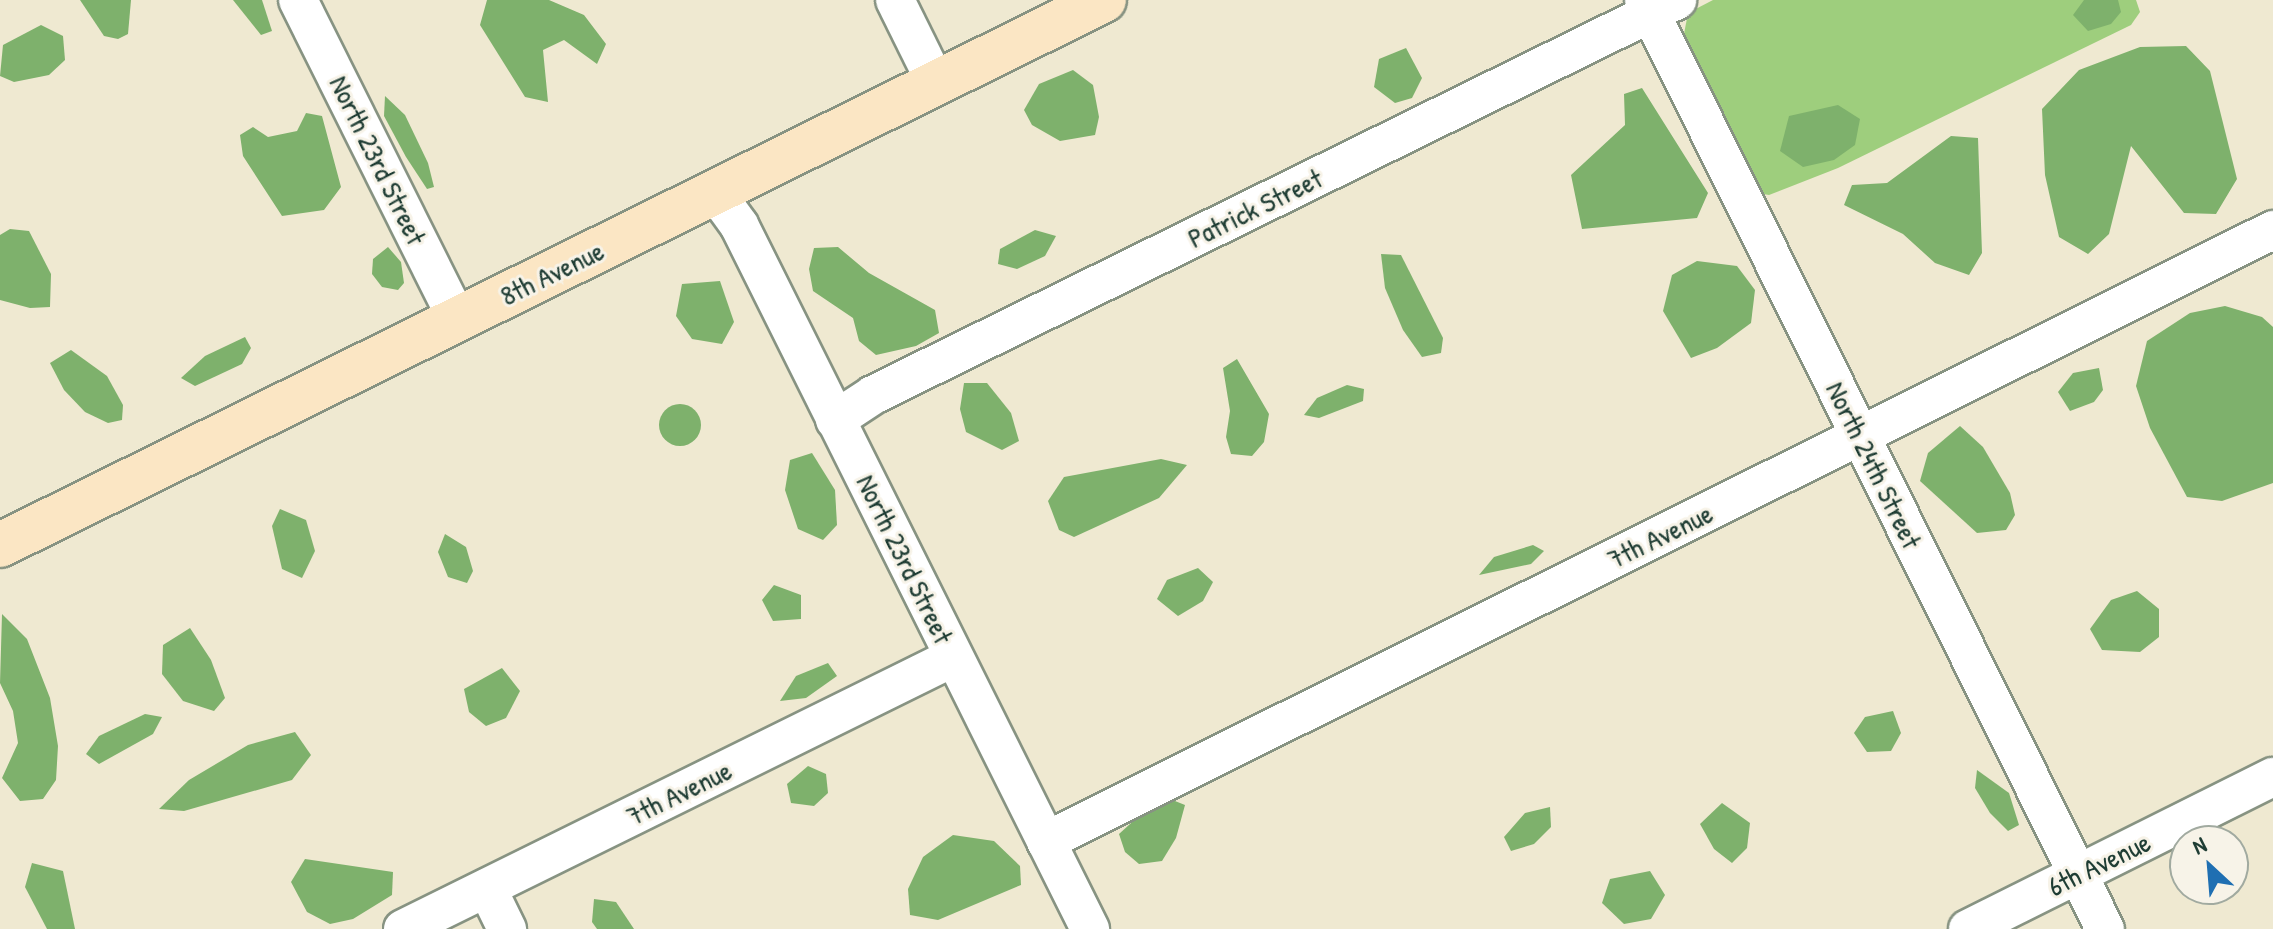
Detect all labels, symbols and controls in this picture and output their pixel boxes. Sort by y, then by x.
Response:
street label: North 23rd Street [323,70,433,250]
street label: Patrick Street [1182,161,1328,255]
street label: 8th Avenue [495,234,609,312]
street label: North 24th Street [1819,376,1929,554]
street label: North 23rd Street [850,469,960,649]
street label: 7th Avenue [1602,496,1718,576]
street label: 7th Avenue [621,753,737,833]
street label: 6th Avenue [2042,825,2156,903]
north arrow [2169,825,2249,905]
text: N [2188,829,2211,861]

